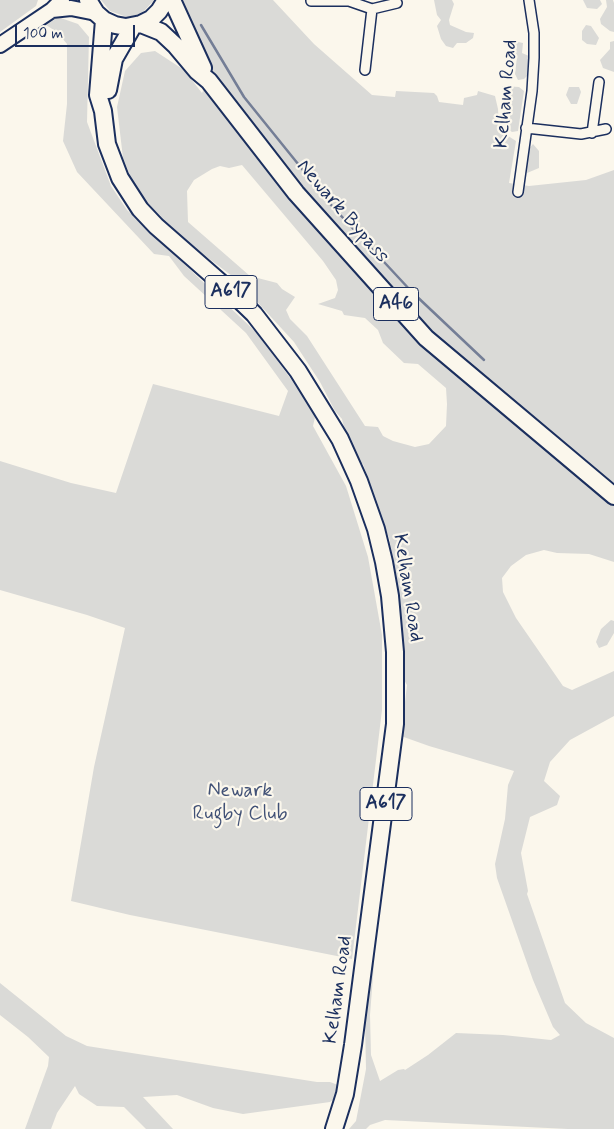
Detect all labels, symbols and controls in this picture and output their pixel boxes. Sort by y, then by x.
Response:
scale bar [18,15,138,47]
text: 100 m [23,24,63,44]
street label: Kelham Road [490,39,524,149]
street label: Newark Bypass [291,155,393,269]
road number: A617 [205,276,257,308]
road number: A46 [374,288,418,320]
street label: Kelham Road [387,532,427,644]
park label: Newark Rugby Club [193,780,287,827]
road number: A617 [360,788,412,821]
street label: Kelham Road [320,934,358,1046]

